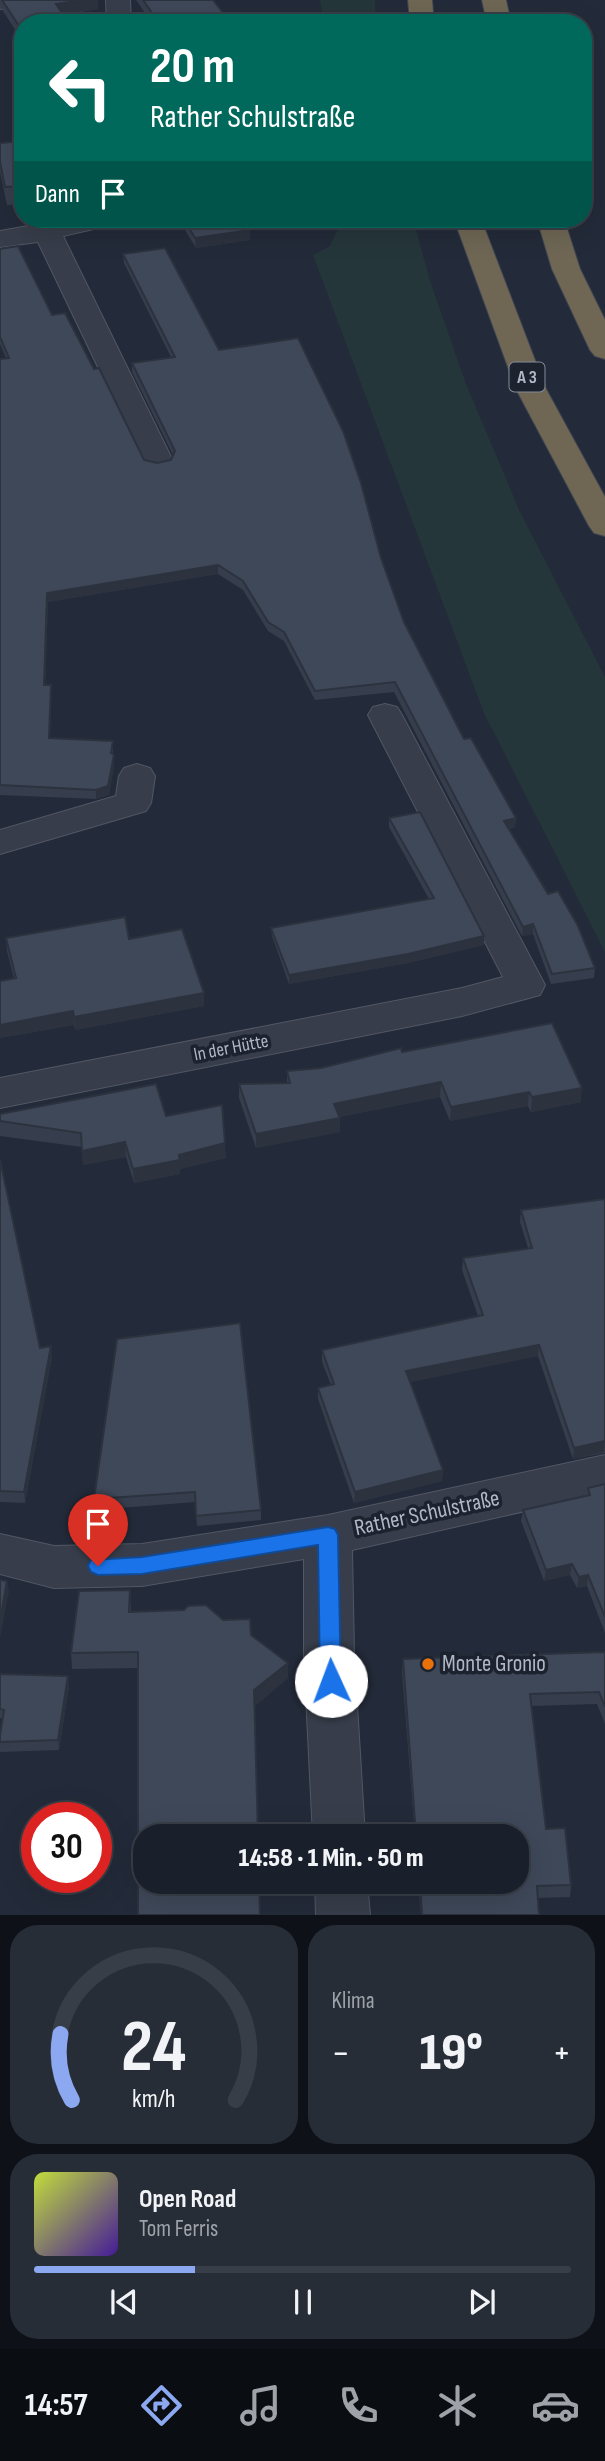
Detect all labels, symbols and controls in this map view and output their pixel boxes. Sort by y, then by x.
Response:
text: 20 m [150,38,235,97]
icon: left [35,42,126,133]
text: Rather Schulstraße [150,98,355,137]
icon: arrive [94,175,132,213]
text: Dann [35,179,80,210]
road number: A 3 [510,362,544,391]
street label: In der Hütte [192,1029,270,1067]
street label: Rather Schulstraße [352,1484,502,1542]
pin [68,1494,128,1566]
icon: arrive [79,1505,117,1543]
position arrow [294,1644,368,1718]
place label: Monte Gronio [442,1650,546,1678]
marker: Monte Gronio [420,1656,436,1672]
speed limit sign: 30 [21,1802,112,1893]
text: 14:58 · 1 Min. · 50 m [239,1843,423,1874]
text: Klima [332,1987,375,2015]
text: 24 [121,2005,186,2093]
text: 19° [420,2022,483,2085]
text: − [332,2031,350,2076]
text: + [552,2031,571,2076]
text: km/h [132,2084,175,2115]
text: Open Road [139,2184,236,2215]
text: Tom Ferris [139,2215,218,2243]
icon: previous [105,2283,143,2321]
icon: pause [284,2283,322,2321]
icon: next [463,2283,501,2321]
icon: directions [137,2381,186,2430]
icon: music [236,2381,285,2430]
icon: phone [334,2381,383,2430]
icon: climate [433,2381,482,2430]
icon: car [531,2381,580,2430]
text: 14:57 [25,2386,88,2425]

